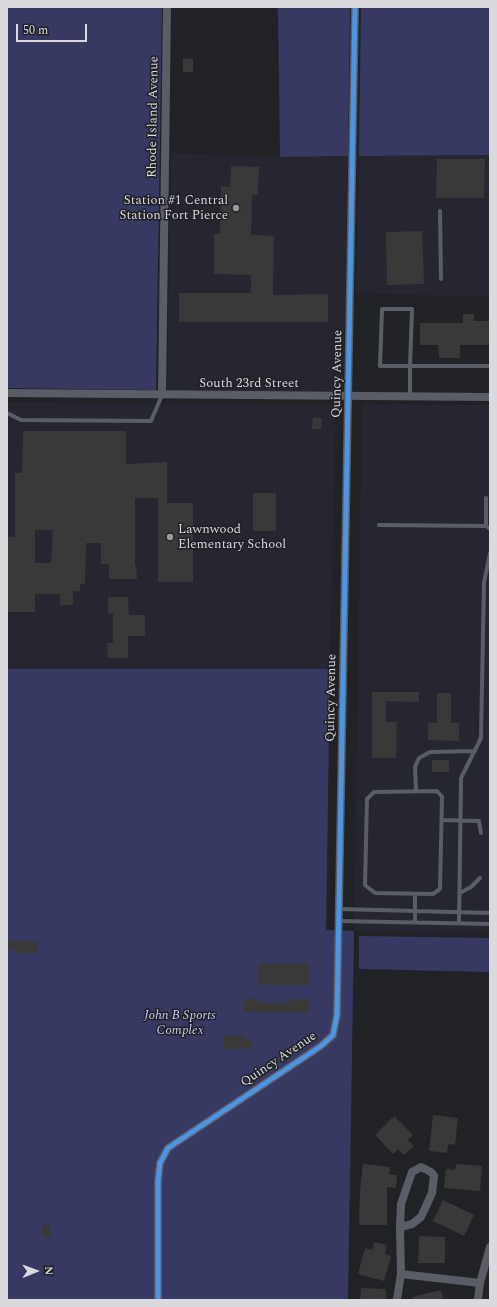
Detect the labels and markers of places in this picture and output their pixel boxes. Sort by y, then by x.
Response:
place label: Station #1 Central Station Fort Pierce [120,193,228,224]
marker: Station #1 Central Station Fort Pierce [231,203,241,213]
place label: Lawnwood Elementary School [178,522,286,553]
marker: Lawnwood Elementary School [165,532,175,542]

